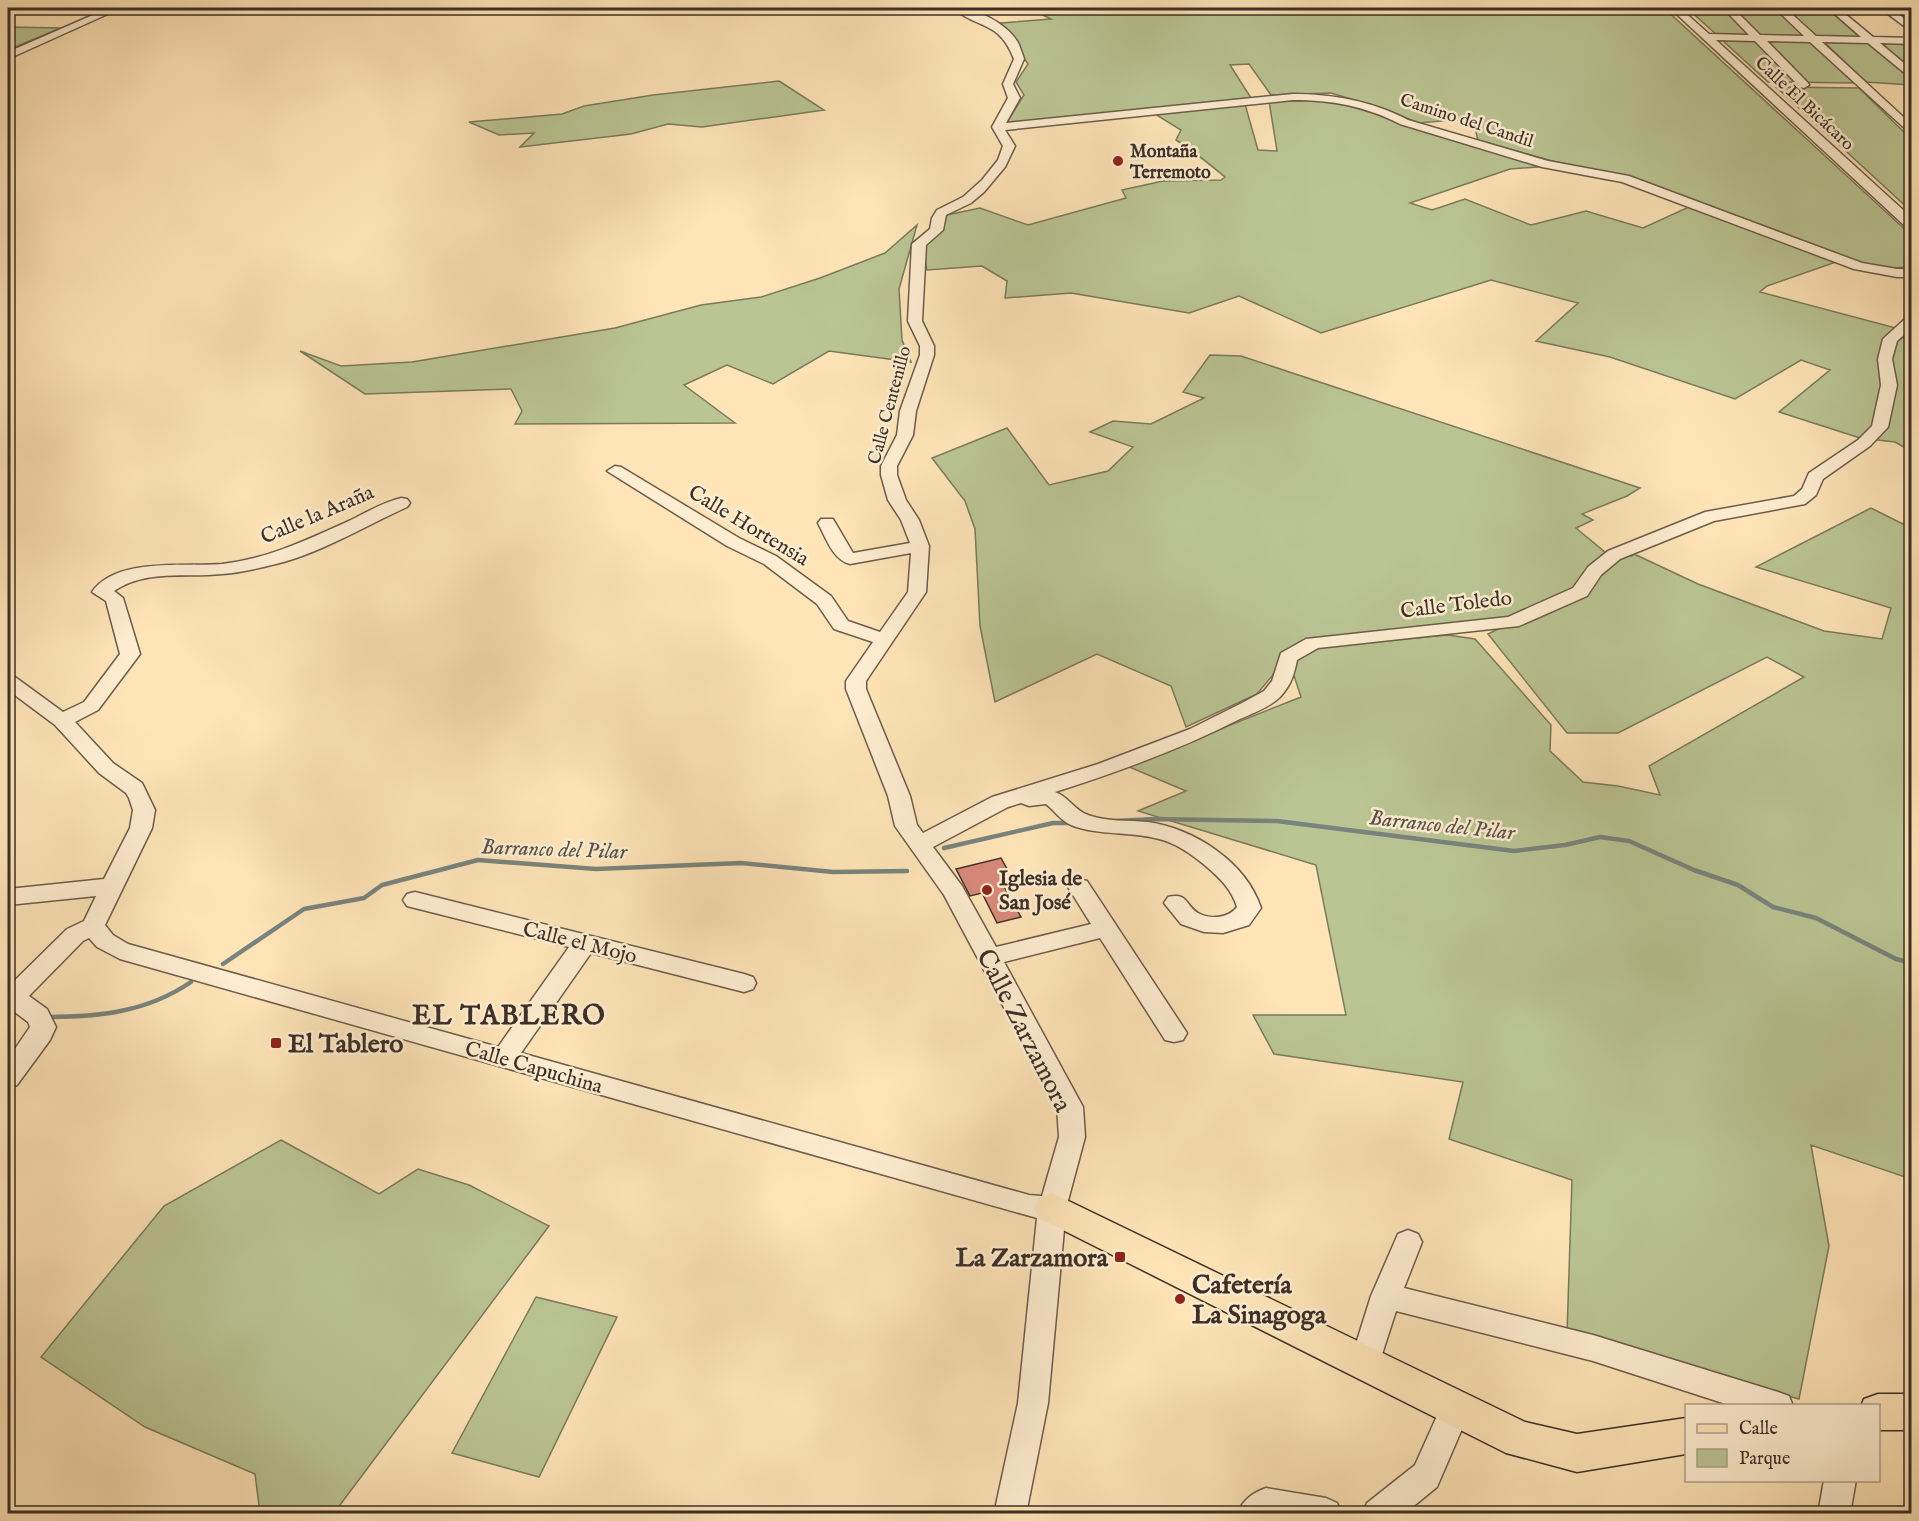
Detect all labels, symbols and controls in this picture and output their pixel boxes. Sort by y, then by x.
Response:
street label: Calle El Bicácaro [1749,52,1859,156]
street label: Camino del Candil [1397,89,1536,154]
place label: Montaña Terremoto [1129,141,1211,185]
marker: Montaña Terremoto [1111,154,1125,168]
street label: Calle Centenillo [864,343,917,467]
street label: Calle la Araña [257,479,379,551]
street label: Calle Hortensia [683,480,814,573]
street label: Calle Toledo [1399,585,1513,626]
water label: Barranco del Pilar [1368,804,1517,848]
water label: Barranco del Pilar [480,833,629,867]
place label: Iglesia de San José [999,866,1083,917]
marker: Iglesia de San José [980,883,994,897]
street label: Calle el Mojo [520,916,640,971]
street label: Calle Zarzamora [968,944,1079,1118]
district label: EL TABLERO [412,1000,606,1034]
place label: El Tablero [288,1028,403,1061]
marker: El Tablero [269,1036,283,1050]
street label: Calle Capuchina [462,1036,606,1101]
place label: La Zarzamora [956,1242,1109,1275]
marker: La Zarzamora [1113,1250,1127,1264]
place label: Cafetería La Sinagoga [1192,1269,1327,1332]
marker: Cafetería La Sinagoga [1173,1292,1187,1306]
legend [1685,1404,1880,1482]
text: Calle [1739,1418,1778,1441]
text: Parque [1739,1448,1790,1471]

